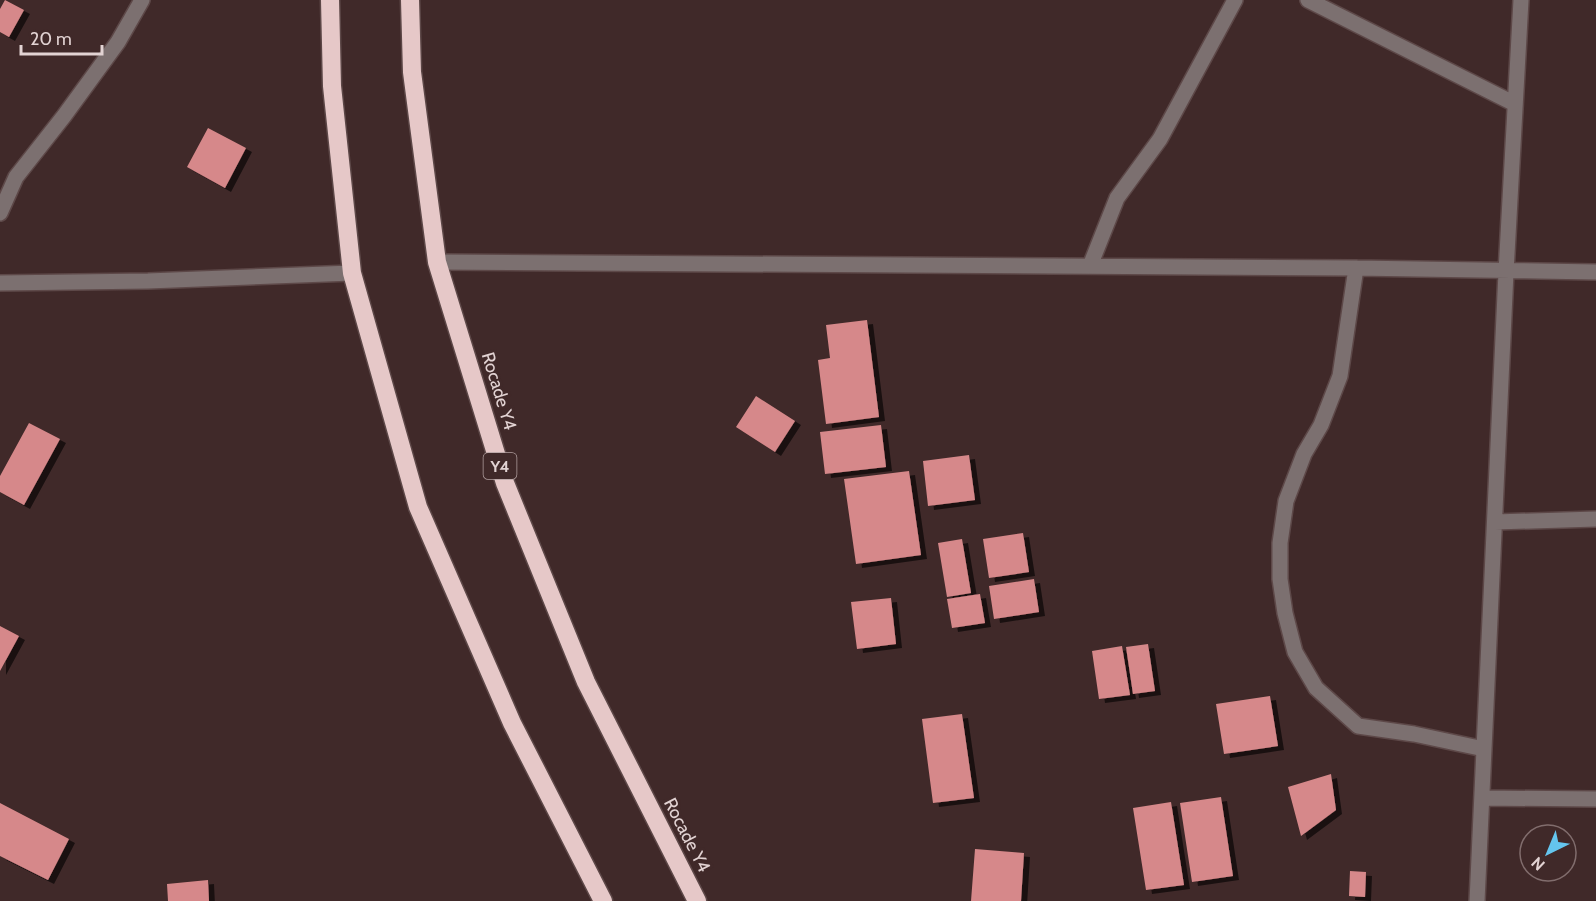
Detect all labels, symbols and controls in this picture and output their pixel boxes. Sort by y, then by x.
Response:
scale bar [21,18,102,56]
text: 20 m [30,28,72,50]
street label: Rocade Y4 [477,349,521,433]
road number: Y4 [484,453,516,479]
street label: Rocade Y4 [659,794,715,876]
north arrow [1518,823,1578,883]
text: N [1527,853,1549,874]

